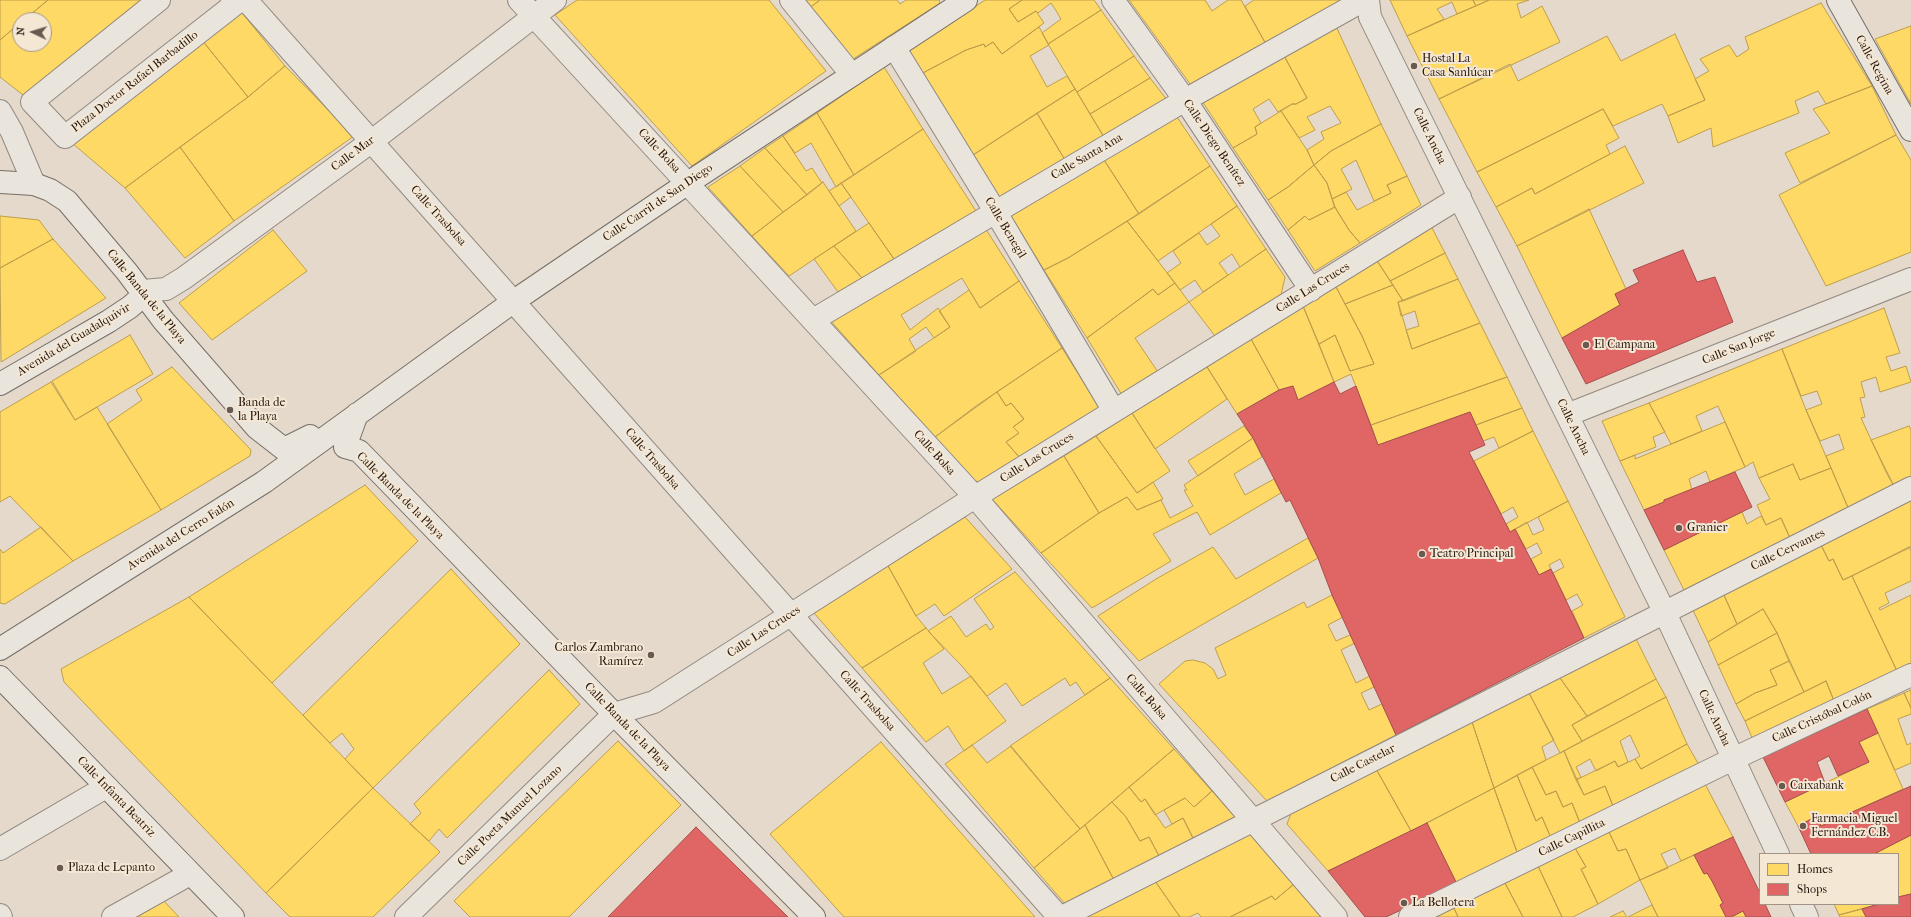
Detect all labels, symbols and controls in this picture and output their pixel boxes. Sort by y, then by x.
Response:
north arrow [12,12,52,52]
text: N [14,27,27,36]
street label: Plaza Doctor Rafael Barbadillo [69,28,201,136]
street label: Calle Regina [1852,33,1896,97]
place label: Hostal La Casa Sanlúcar [1422,52,1493,80]
marker: Hostal La Casa Sanlúcar [1409,61,1419,71]
street label: Calle Diego Benítez [1180,97,1248,189]
street label: Calle Ancha [1409,105,1449,167]
street label: Calle Bolsa [635,126,683,176]
street label: Calle Santa Ana [1049,131,1125,183]
street label: Calle Mar [328,133,378,175]
street label: Calle Carril de San Diego [600,161,716,245]
street label: Calle Trasbolsa [407,183,469,249]
street label: Calle Benegil [981,195,1029,261]
street label: Calle Banda de la Playa [103,247,189,347]
street label: Calle Las Cruces [1274,260,1352,316]
street label: Avenida del Guadalquivir [15,300,133,380]
street label: Calle San Jorge [1700,326,1778,368]
place label: El Campana [1594,338,1655,352]
marker: El Campana [1581,340,1591,350]
place label: Banda de la Playa [238,396,285,424]
street label: Calle Ancha [1553,396,1593,458]
marker: Banda de la Playa [225,405,235,415]
street label: Calle Trasbolsa [621,425,683,493]
street label: Calle Bolsa [910,427,958,479]
street label: Calle Las Cruces [998,430,1076,486]
street label: Calle Banda de la Playa [353,449,447,543]
street label: Avenida del Cerro Falón [125,496,237,574]
place label: Granier [1687,521,1728,535]
marker: Granier [1674,523,1684,533]
street label: Calle Cervantes [1749,526,1827,574]
place label: Teatro Principal [1430,547,1514,561]
marker: Teatro Principal [1417,549,1427,559]
street label: Calle Las Cruces [725,603,803,661]
place label: Carlos Zambrano Ramírez [555,641,643,669]
marker: Carlos Zambrano Ramírez [646,650,656,660]
street label: Calle Trasbolsa [836,668,898,734]
street label: Calle Bolsa [1122,671,1170,723]
street label: Calle Banda de la Playa [581,680,673,774]
street label: Calle Ancha [1695,687,1733,749]
street label: Calle Cristóbal Colón [1770,688,1874,746]
street label: Calle Castelar [1328,741,1398,787]
street label: Calle Infanta Beatriz [74,754,158,840]
street label: Calle Poeta Manuel Lozano [455,762,565,870]
place label: Caixabank [1790,779,1844,793]
marker: Caixabank [1777,781,1787,791]
place label: Farmacia Miguel Fernández C.B. [1811,812,1898,840]
street label: Calle Capillita [1536,816,1608,860]
marker: Farmacia Miguel Fernández C.B. [1798,821,1808,831]
legend [1759,853,1899,905]
place label: Plaza de Lepanto [68,861,155,875]
text: Homes [1797,862,1833,876]
marker: Plaza de Lepanto [55,863,65,873]
text: Shops [1797,882,1827,896]
place label: La Bellotera [1412,896,1475,910]
marker: La Bellotera [1399,898,1409,908]

